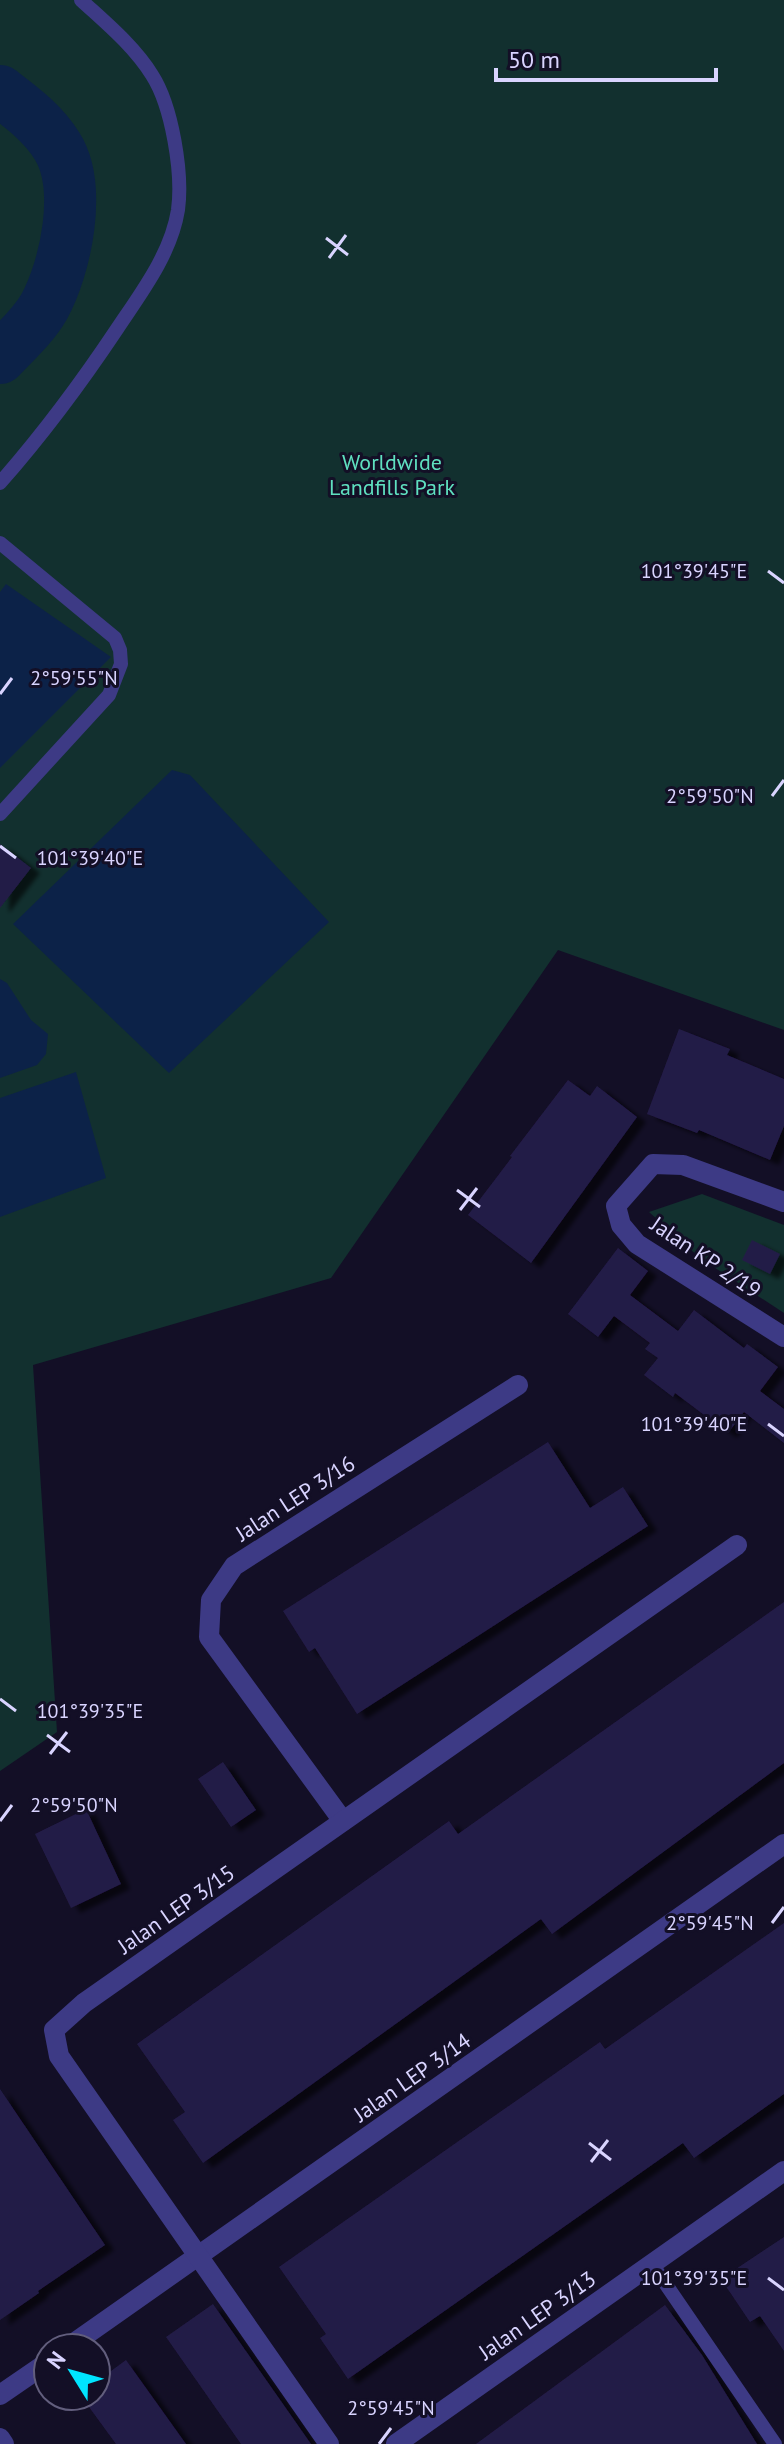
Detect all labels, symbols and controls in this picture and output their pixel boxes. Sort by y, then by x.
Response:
scale bar [496,32,716,82]
text: 50 m [508,44,560,75]
park label: Worldwide Landfills Park [329,448,455,501]
text: 101°39'45"E [641,558,747,584]
text: 2°59'55"N [30,665,118,691]
text: 2°59'50"N [666,783,754,809]
text: 101°39'40"E [37,845,143,871]
street label: Jalan KP 2/19 [645,1209,766,1304]
text: 101°39'40"E [641,1411,747,1437]
street label: Jalan LEP 3/16 [229,1449,360,1548]
text: 101°39'35"E [37,1698,143,1724]
text: 2°59'50"N [30,1792,118,1818]
street label: Jalan LEP 3/15 [111,1858,240,1960]
text: 2°59'45"N [666,1910,754,1936]
street label: Jalan LEP 3/14 [347,2026,476,2128]
street label: Jalan LEP 3/13 [472,2264,601,2366]
text: 101°39'35"E [641,2265,747,2291]
north arrow [32,2332,112,2412]
text: N [40,2346,72,2374]
text: 2°59'45"N [347,2395,435,2421]

